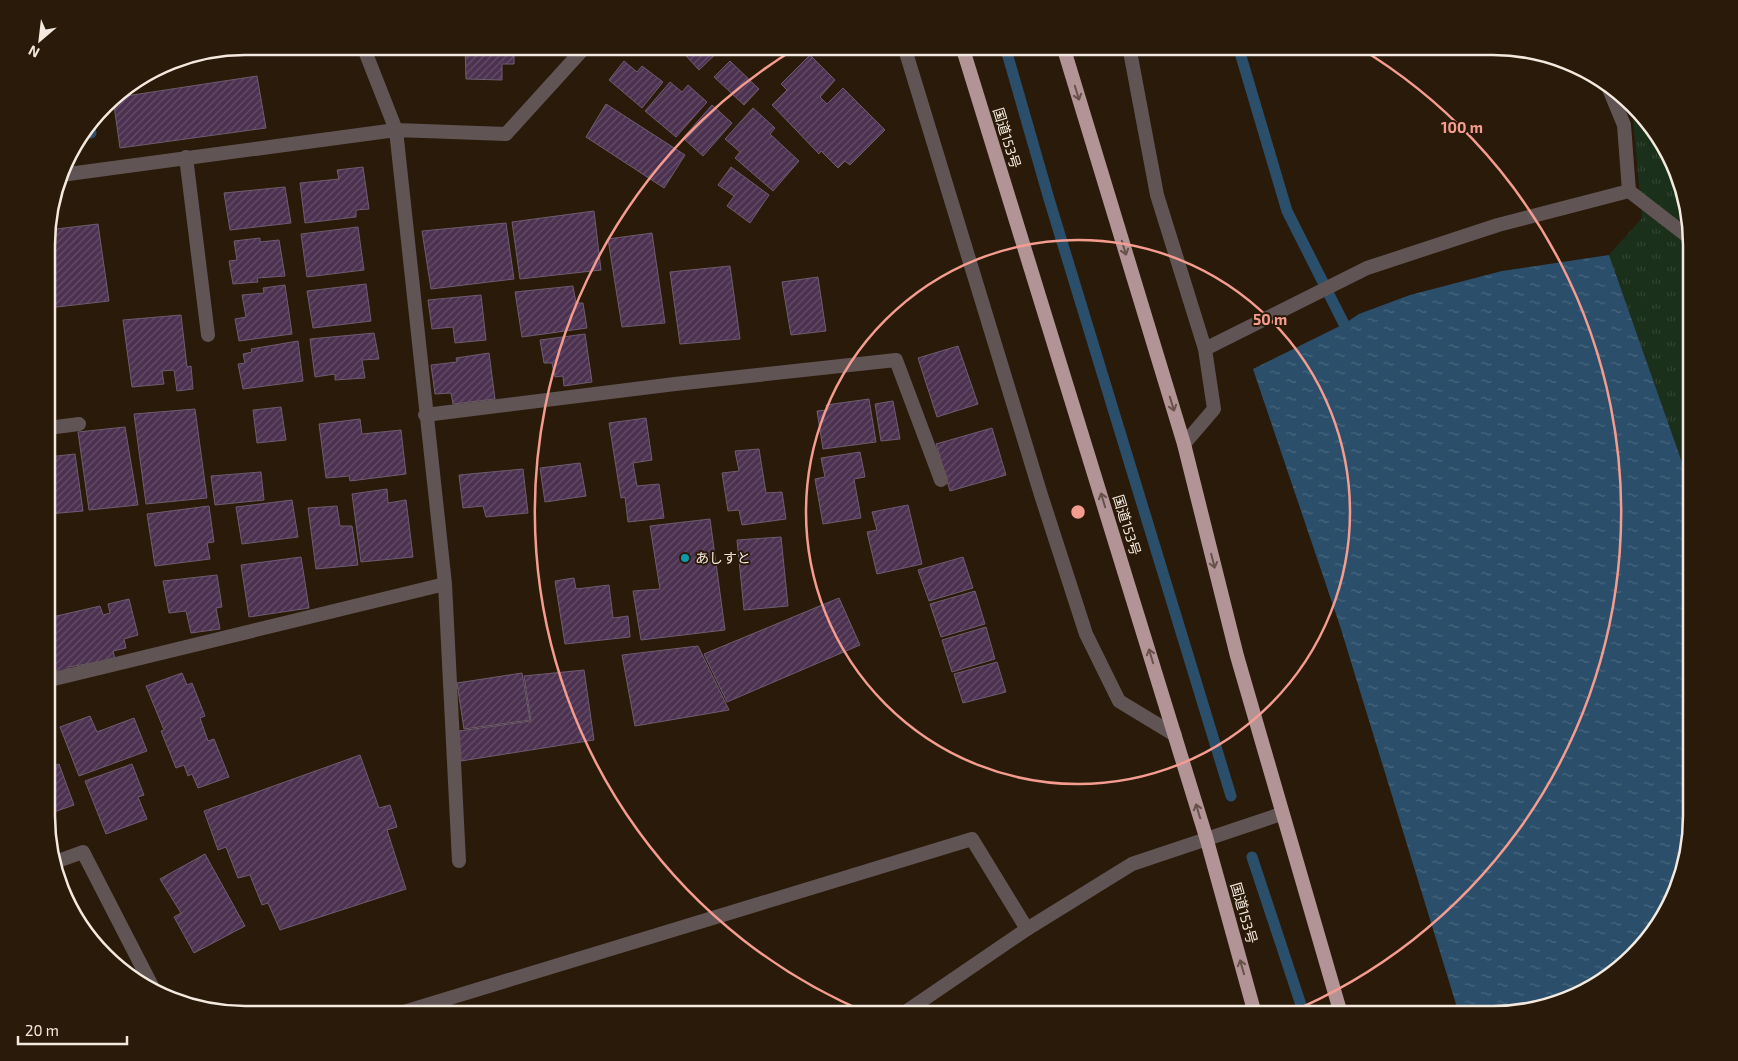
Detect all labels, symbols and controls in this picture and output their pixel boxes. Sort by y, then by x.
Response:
north arrow [15,15,65,65]
text: N [25,42,42,62]
one-way arrow [1072,85,1082,101]
street label: 国道153号 [990,105,1025,170]
text: 100 m [1441,118,1483,136]
one-way arrow [1120,240,1130,256]
text: 50 m [1253,310,1287,328]
one-way arrow [1167,395,1177,411]
street label: 国道153号 [1110,492,1145,557]
one-way arrow [1097,493,1107,509]
centre of rings [1069,503,1087,521]
place label: あしすと [695,549,751,566]
marker: あしすと [679,552,691,564]
one-way arrow [1209,552,1219,568]
one-way arrow [1145,648,1155,664]
one-way arrow [1193,803,1203,819]
street label: 国道153号 [1228,880,1261,945]
one-way arrow [1237,960,1247,976]
scale bar [18,1014,126,1046]
text: 20 m [25,1021,59,1039]

